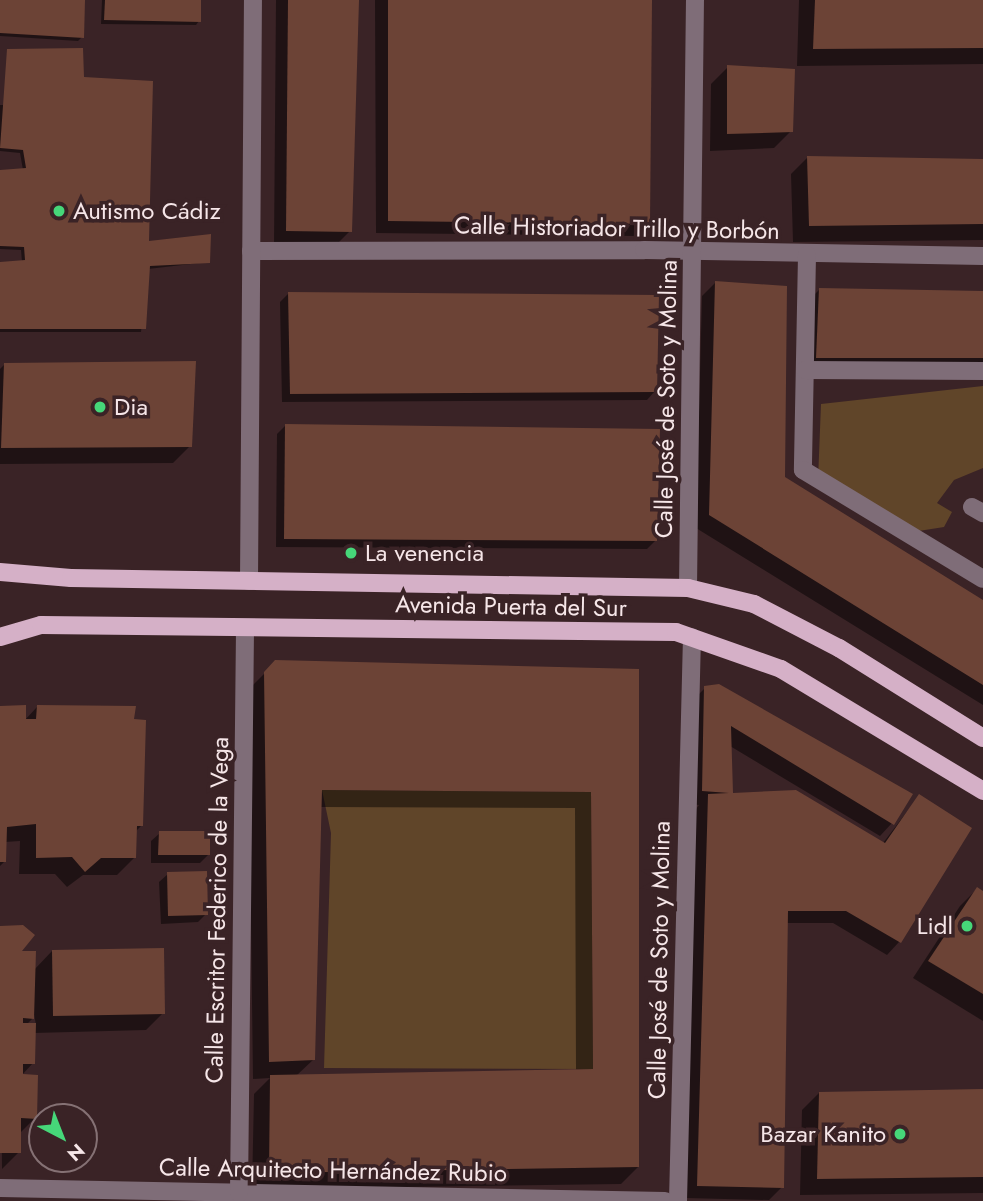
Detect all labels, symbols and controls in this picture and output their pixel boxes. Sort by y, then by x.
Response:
place label: Autismo Cádiz [73,197,221,225]
marker: Autismo Cádiz [51,203,67,219]
street label: Calle Historiador Trillo y Borbón [454,211,780,245]
street label: Calle José de Soto y Molina [649,260,683,538]
place label: Dia [114,393,148,421]
marker: Dia [92,399,108,415]
place label: La venencia [365,539,484,567]
marker: La venencia [343,545,359,561]
street label: Avenida Puerta del Sur [395,590,627,622]
street label: Calle Escritor Federico de la Vega [200,736,234,1084]
street label: Calle José de Soto y Molina [642,821,676,1099]
place label: Lidl [917,912,953,940]
marker: Lidl [959,918,975,934]
north arrow [28,1103,98,1173]
place label: Bazar Kanito [760,1120,886,1148]
marker: Bazar Kanito [892,1126,908,1142]
text: N [61,1137,91,1168]
street label: Calle Arquitecto Hernández Rubio [159,1153,507,1187]

